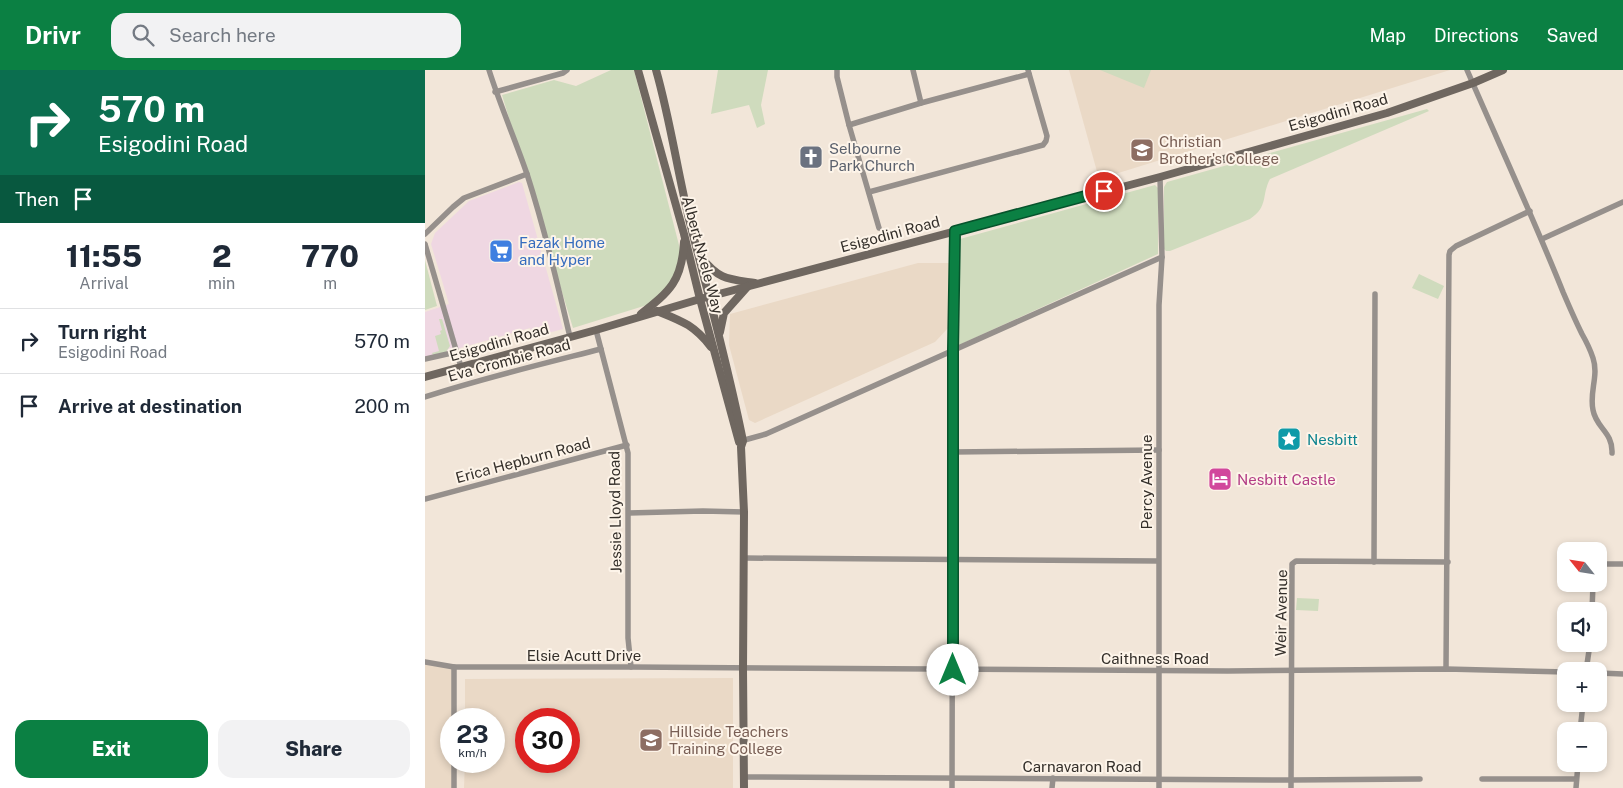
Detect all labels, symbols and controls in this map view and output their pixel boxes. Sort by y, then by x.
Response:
search box [111,13,461,58]
text: Drivr [25,21,81,49]
icon: search [129,21,157,49]
text: Search here [169,24,276,46]
text: Map [1369,25,1406,46]
text: Directions [1434,25,1519,46]
text: Saved [1547,25,1598,46]
text: 570 m [98,89,205,130]
icon: right [15,90,80,155]
street label: Esigodini Road [1286,90,1390,134]
text: Esigodini Road [98,131,248,157]
place label: Christian Brother's College [1159,133,1279,167]
school or university icon: Christian Brother's College [1129,137,1155,163]
place label: Selbourne Park Church [829,140,915,174]
church icon: Selbourne Park Church [798,144,824,170]
pin [1083,170,1125,212]
icon: arrive [1090,177,1118,205]
icon: arrive [69,185,97,213]
text: Then [15,188,59,210]
street label: Albert Nxele Way [679,194,727,316]
street label: Esigodini Road [838,213,942,255]
place label: Fazak Home and Hyper [519,234,605,268]
text: 11:55 [66,238,142,274]
text: 2 [212,238,231,274]
text: 770 [301,238,359,274]
supermarket icon: Fazak Home and Hyper [488,238,514,264]
text: Arrival [79,274,129,293]
text: min [208,274,235,293]
text: m [323,274,337,293]
street label: Esigodini Road [447,320,551,364]
text: Turn right [58,321,147,343]
icon: right [15,327,43,355]
text: 570 m [354,330,410,352]
street label: Eva Crombie Road [446,335,572,385]
text: Esigodini Road [58,343,167,362]
icon: arrive [15,392,43,420]
text: Arrive at destination [58,395,242,417]
text: 200 m [354,395,410,417]
place icon: Nesbitt [1276,426,1302,452]
place label: Nesbitt [1307,431,1358,448]
street label: Erica Hepburn Road [454,434,592,486]
street label: Percy Avenue [1138,435,1155,529]
street label: Jessie Lloyd Road [605,451,625,573]
hotel icon: Nesbitt Castle [1207,466,1233,492]
place label: Nesbitt Castle [1237,471,1336,488]
north arrow [1557,542,1607,592]
map controls [1557,542,1607,772]
street label: Weir Avenue [1272,569,1290,657]
button: sound [1557,602,1607,652]
position arrow [926,643,978,695]
street label: Elsie Acutt Drive [527,647,641,664]
street label: Caithness Road [1101,650,1209,667]
button: + [1557,662,1607,712]
speed limit sign: 30 [515,708,580,773]
text: 23 [456,719,489,749]
button: Exit [15,720,208,778]
button: Share [218,720,410,778]
button: − [1557,722,1607,772]
place label: Hillside Teachers Training College [669,723,788,757]
school or university icon: Hillside Teachers Training College [638,727,664,753]
text: km/h [458,746,487,760]
street label: Carnavaron Road [1023,758,1141,775]

